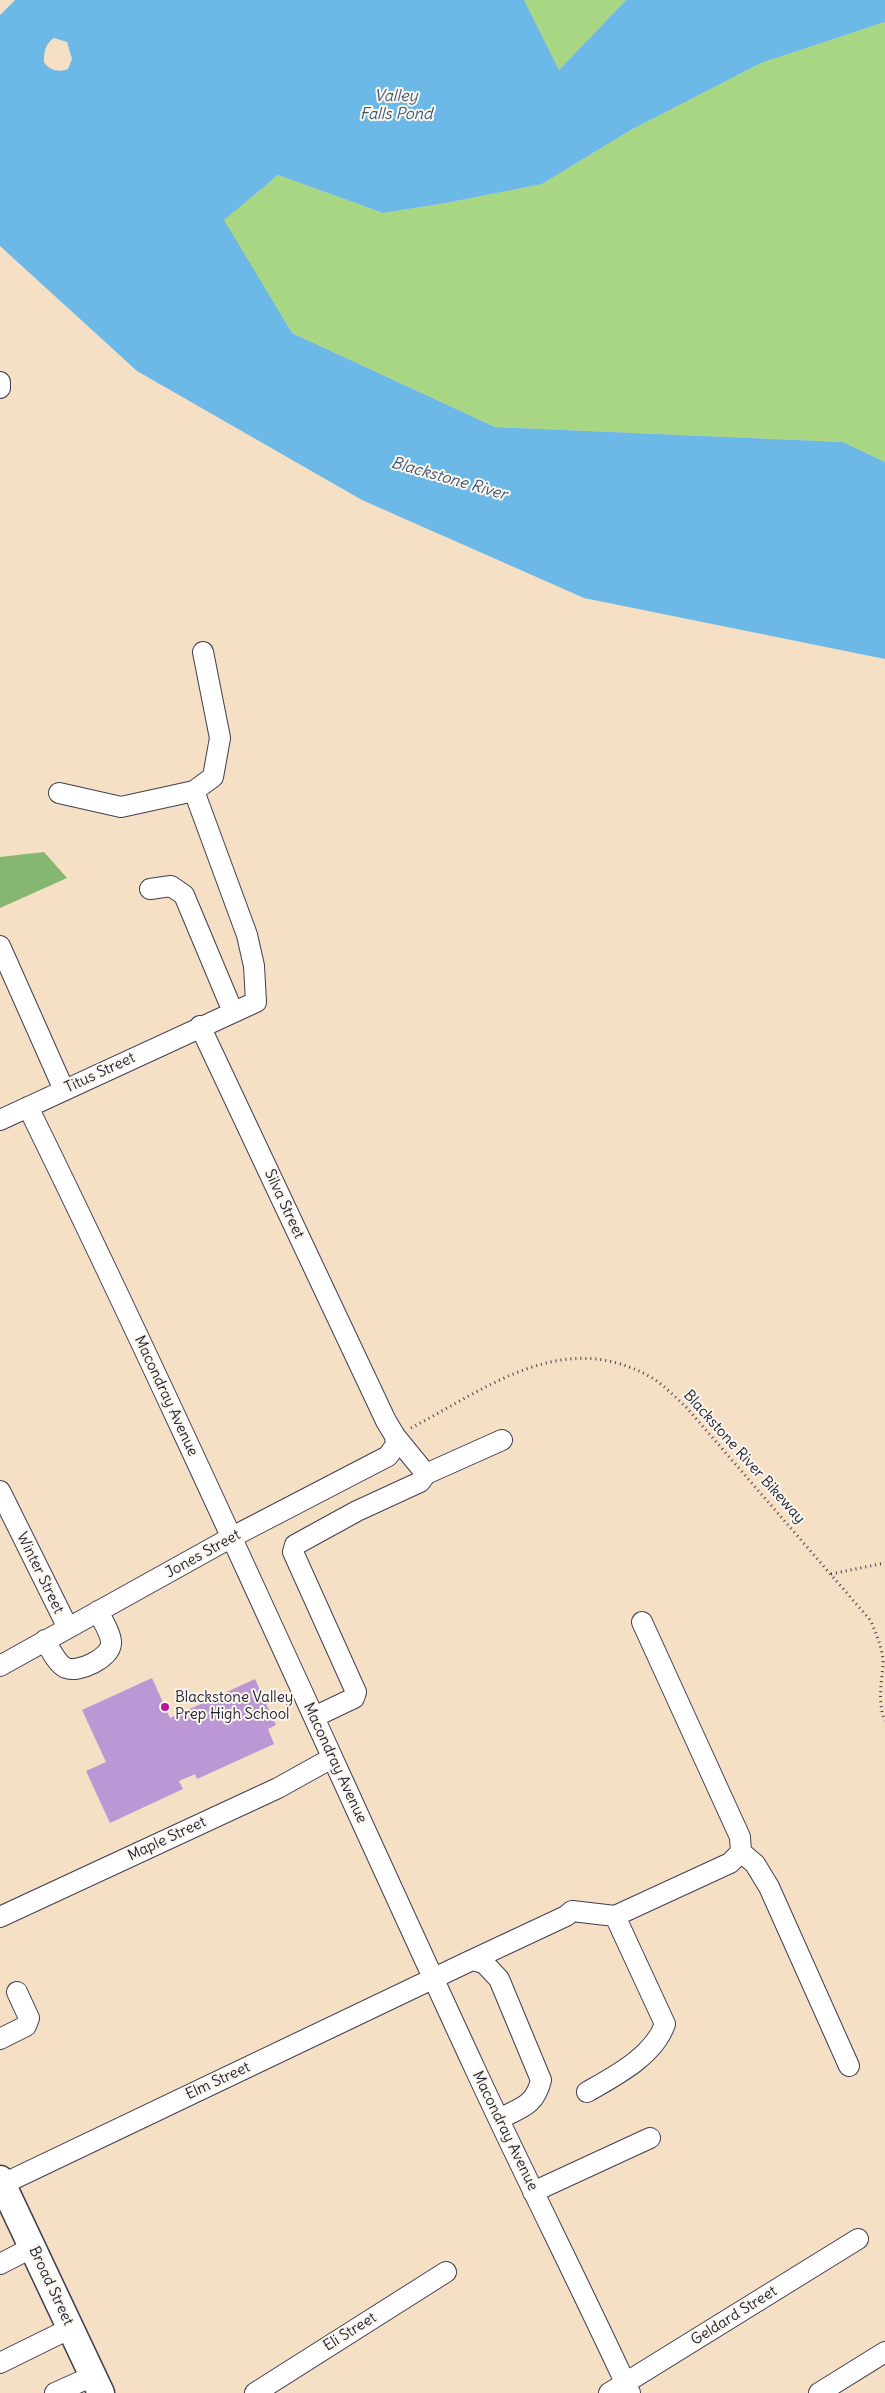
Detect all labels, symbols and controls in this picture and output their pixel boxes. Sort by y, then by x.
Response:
water label: Valley Falls Pond [360,86,432,124]
water label: Blackstone River [389,453,509,505]
street label: Titus Street [62,1049,138,1097]
street label: Silva Street [260,1166,308,1242]
street label: Macondray Avenue [130,1333,202,1459]
street label: Blackstone River Bikeway [679,1387,809,1527]
street label: Jones Street [162,1526,244,1582]
street label: Winter Street [13,1529,67,1617]
place label: Blackstone Valley Prep High School [175,1689,293,1724]
street label: Macondray Avenue [299,1700,371,1826]
marker: Blackstone Valley Prep High School [159,1701,171,1713]
street label: Maple Street [125,1813,209,1865]
street label: Elm Street [183,2058,253,2104]
street label: Macondray Avenue [468,2068,542,2194]
street label: Broad Street [25,2244,77,2328]
street label: Geldard Street [688,2282,780,2350]
street label: Eli Street [320,2309,380,2355]

